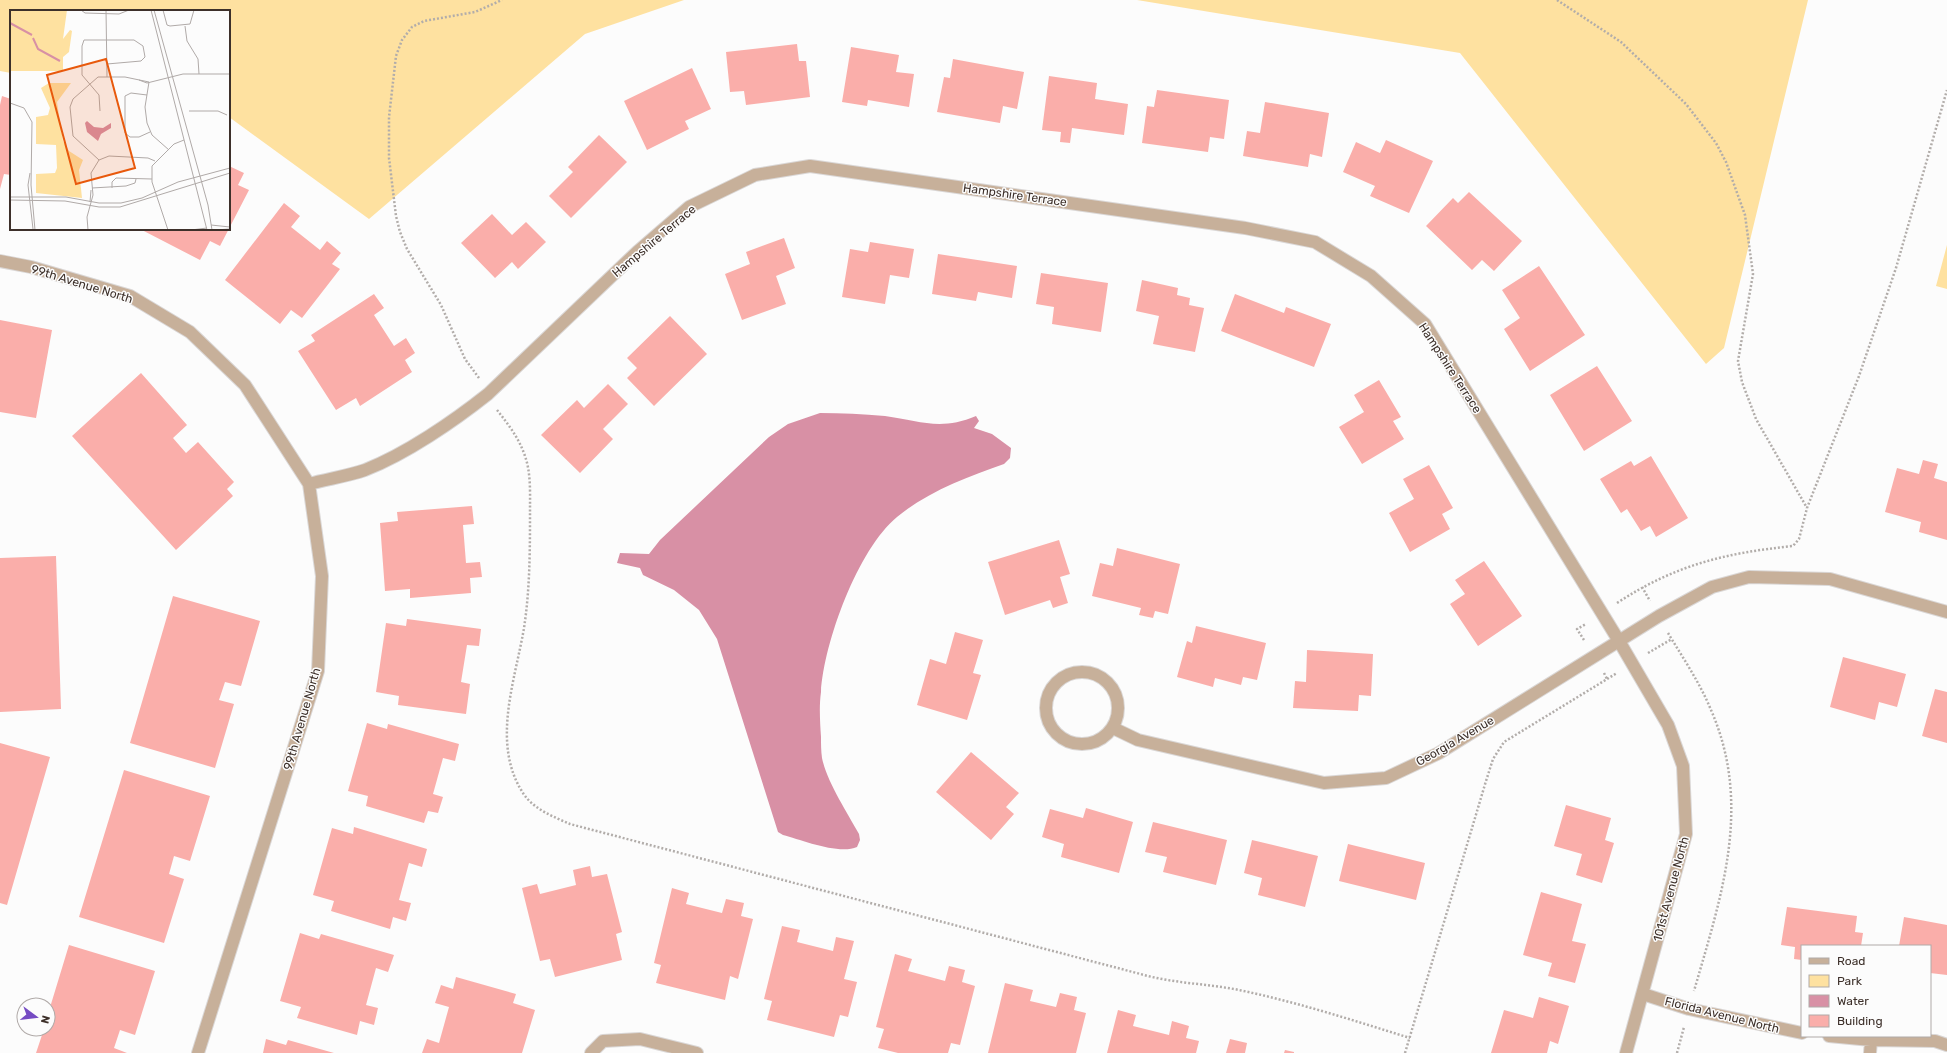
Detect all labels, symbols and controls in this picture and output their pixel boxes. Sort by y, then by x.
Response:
inset map [10,10,230,230]
street label: Hampshire Terrace [962,181,1068,209]
street label: Hampshire Terrace [609,202,699,280]
street label: 99th Avenue North [29,262,135,306]
street label: Hampshire Terrace [1416,320,1485,416]
street label: 99th Avenue North [281,666,323,772]
street label: Georgia Avenue [1414,713,1497,769]
street label: 101st Avenue North [1650,835,1692,943]
legend [1801,945,1931,1037]
text: Road [1837,954,1865,968]
text: Park [1837,974,1863,988]
street label: Florida Avenue North [1663,994,1781,1036]
text: Water [1837,994,1869,1008]
north arrow [16,997,56,1037]
text: N [38,1014,52,1025]
text: Building [1837,1014,1883,1028]

